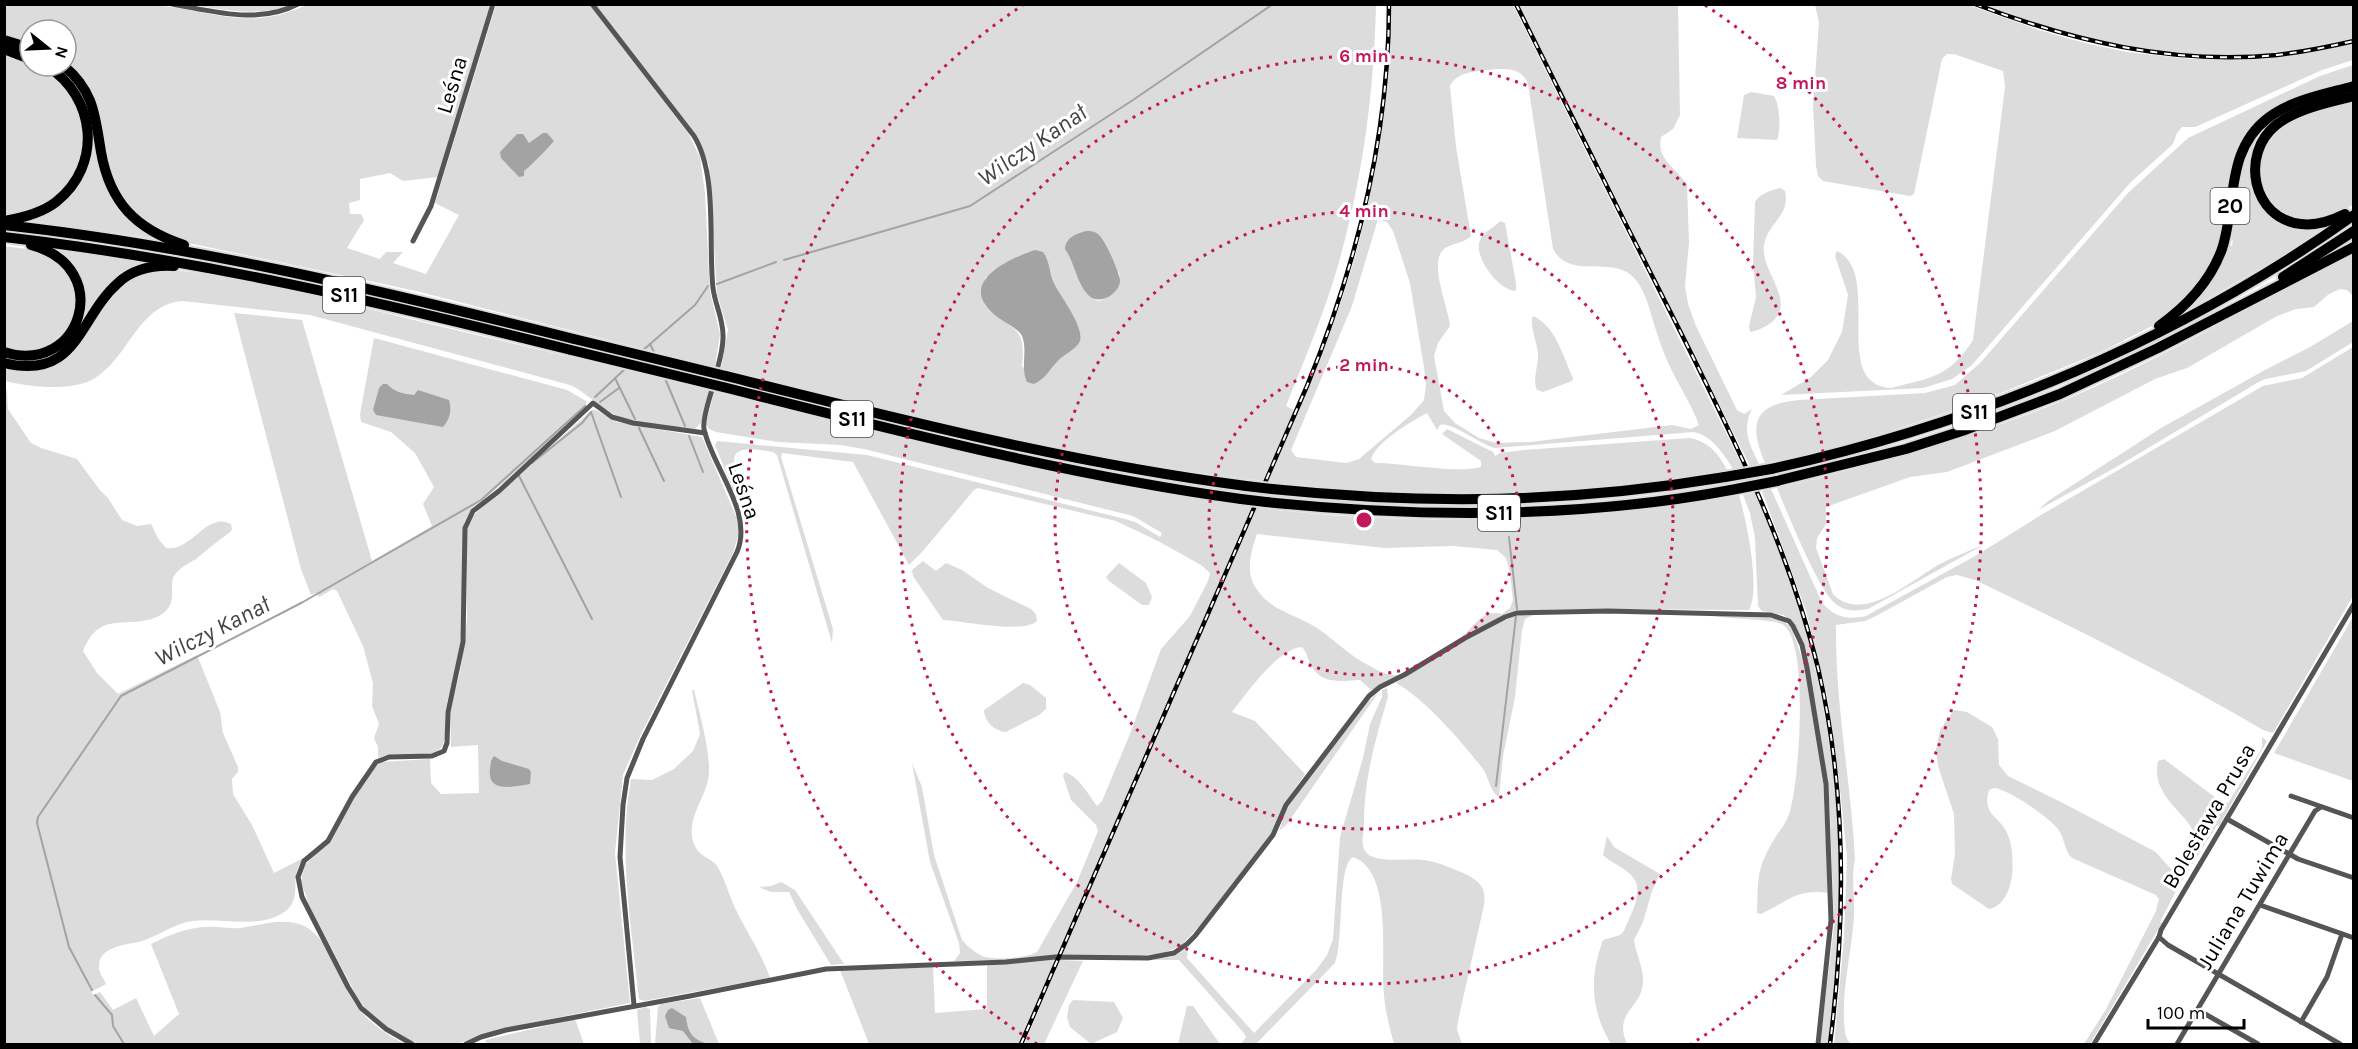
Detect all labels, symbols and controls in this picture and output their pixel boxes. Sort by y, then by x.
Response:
north arrow [18,18,78,78]
text: N [51,44,73,61]
text: 6 min [1339,45,1389,67]
street label: Leśna [431,53,473,117]
text: 8 min [1776,72,1826,94]
water label: Wilczy Kanał [972,97,1093,192]
road number: 20 [2210,188,2250,224]
text: 4 min [1339,200,1389,222]
road number: S11 [323,277,365,313]
text: 2 min [1339,354,1389,376]
road number: S11 [1953,394,1995,430]
road number: S11 [831,401,873,437]
street label: Leśna [722,459,766,523]
road number: S11 [1478,495,1520,531]
centre of rings [1354,510,1374,530]
water label: Wilczy Kanał [150,589,276,672]
street label: Bolesława Prusa [2157,739,2261,893]
street label: Juliana Tuwima [2192,828,2294,974]
scale bar [2148,992,2244,1030]
text: 100 m [2157,1002,2205,1024]

